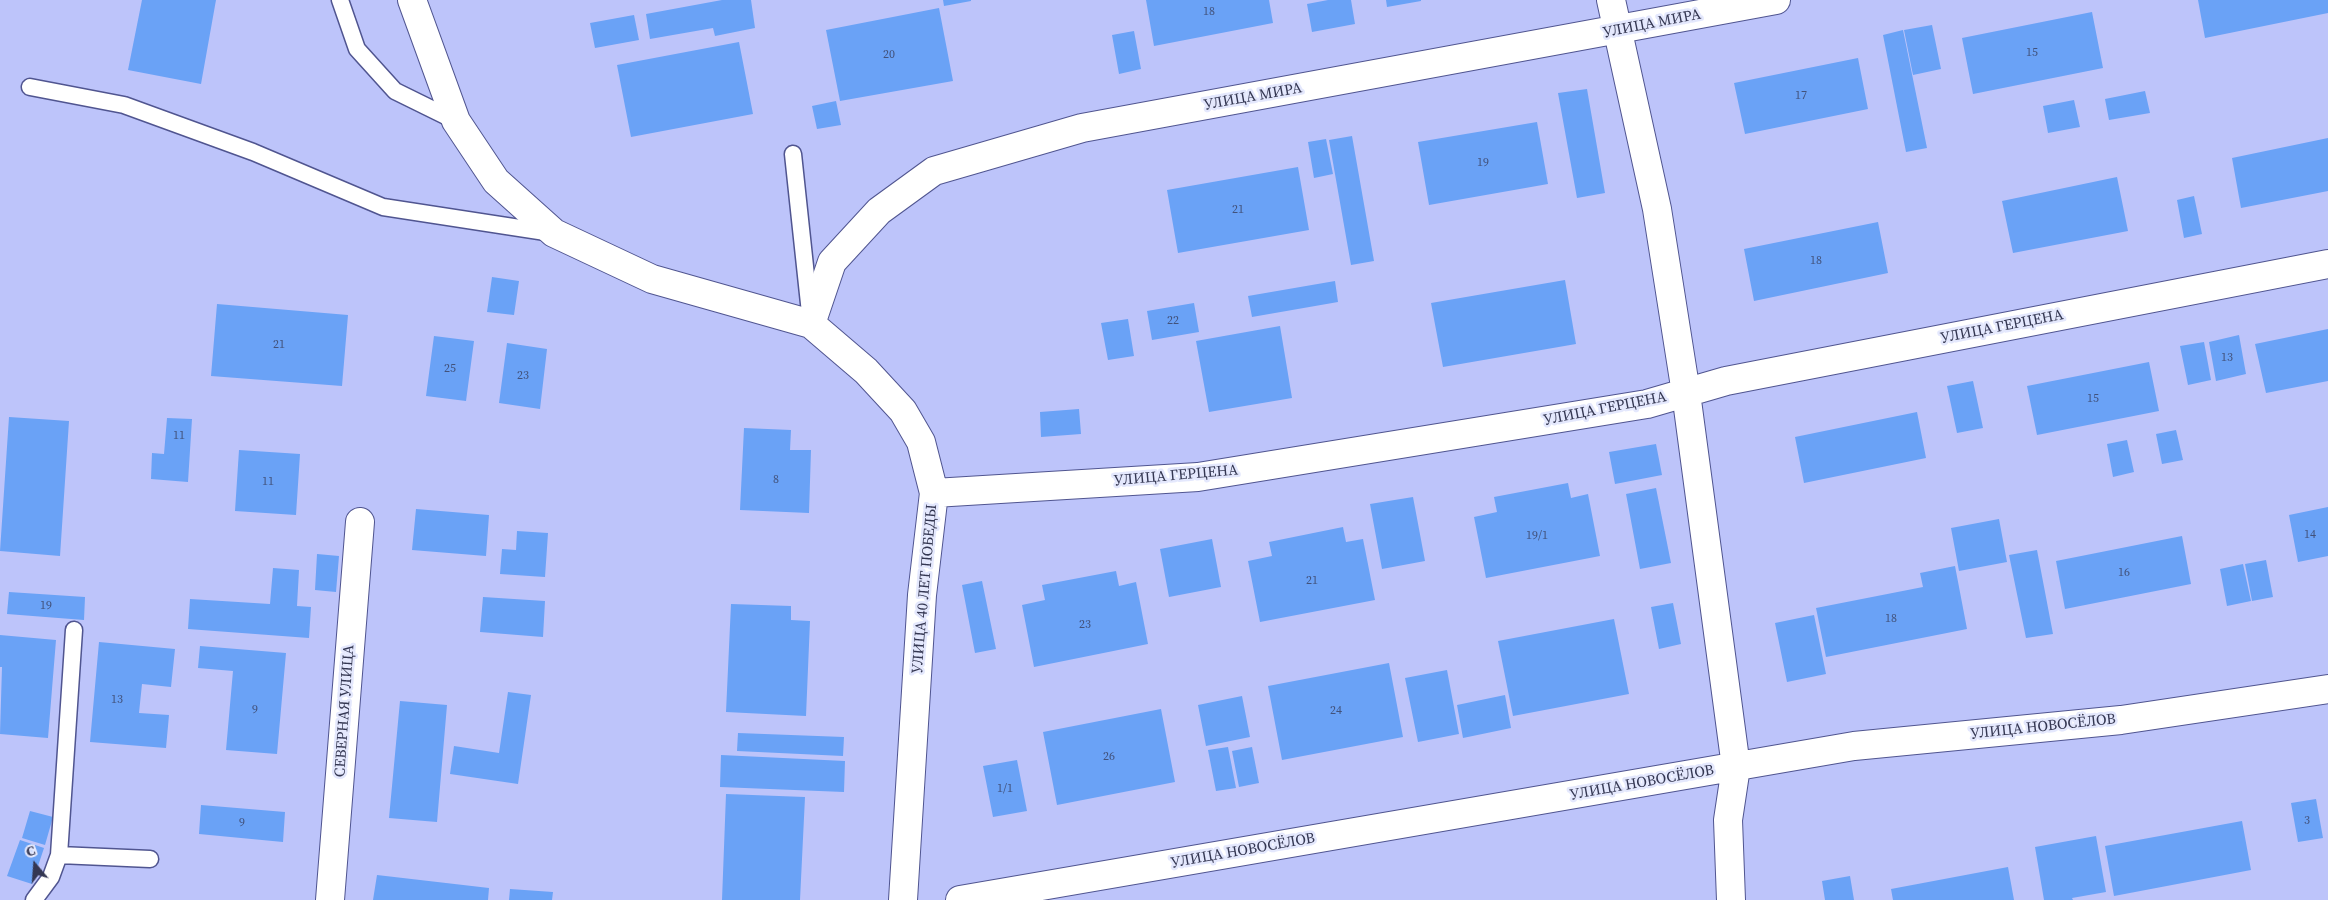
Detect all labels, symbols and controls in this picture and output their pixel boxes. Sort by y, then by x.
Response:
house number: 18 [1203,5,1215,19]
street label: УЛИЦА МИРА [1601,6,1703,42]
house number: 15 [2026,46,2038,60]
house number: 20 [883,48,895,62]
street label: УЛИЦА МИРА [1202,79,1304,115]
house number: 17 [1795,89,1807,103]
house number: 19 [1477,156,1489,170]
house number: 21 [1232,203,1244,217]
house number: 18 [1810,254,1822,268]
street label: УЛИЦА ГЕРЦЕНА [1939,306,2065,348]
house number: 22 [1167,314,1179,328]
house number: 21 [273,338,285,352]
house number: 13 [2221,351,2233,365]
house number: 25 [444,362,456,376]
house number: 23 [517,369,529,383]
street label: УЛИЦА ГЕРЦЕНА [1542,388,1668,430]
house number: 15 [2087,392,2099,406]
house number: 11 [173,429,185,443]
street label: УЛИЦА ГЕРЦЕНА [1113,462,1239,490]
house number: 8 [773,473,779,487]
house number: 11 [262,475,274,489]
street label: УЛИЦА 40 ЛЕТ ПОБЕДЫ [909,503,941,675]
house number: 14 [2304,528,2316,542]
house number: 19/1 [1526,529,1548,543]
house number: 16 [2118,566,2130,580]
house number: 21 [1306,574,1318,588]
house number: 19 [40,599,52,613]
house number: 18 [1885,612,1897,626]
house number: 23 [1079,618,1091,632]
street label: СЕВЕРНАЯ УЛИЦА [331,644,359,778]
house number: 13 [111,693,123,707]
house number: 9 [252,703,258,717]
house number: 24 [1330,704,1342,718]
street label: УЛИЦА НОВОСЁЛОВ [1969,710,2117,744]
house number: 26 [1103,750,1115,764]
street label: УЛИЦА НОВОСЁЛОВ [1568,761,1716,805]
house number: 1/1 [997,782,1013,796]
house number: 3 [2304,814,2310,828]
house number: 9 [239,816,245,830]
street label: УЛИЦА НОВОСЁЛОВ [1169,829,1317,873]
north arrow [10,840,60,890]
text: С [23,840,38,862]

